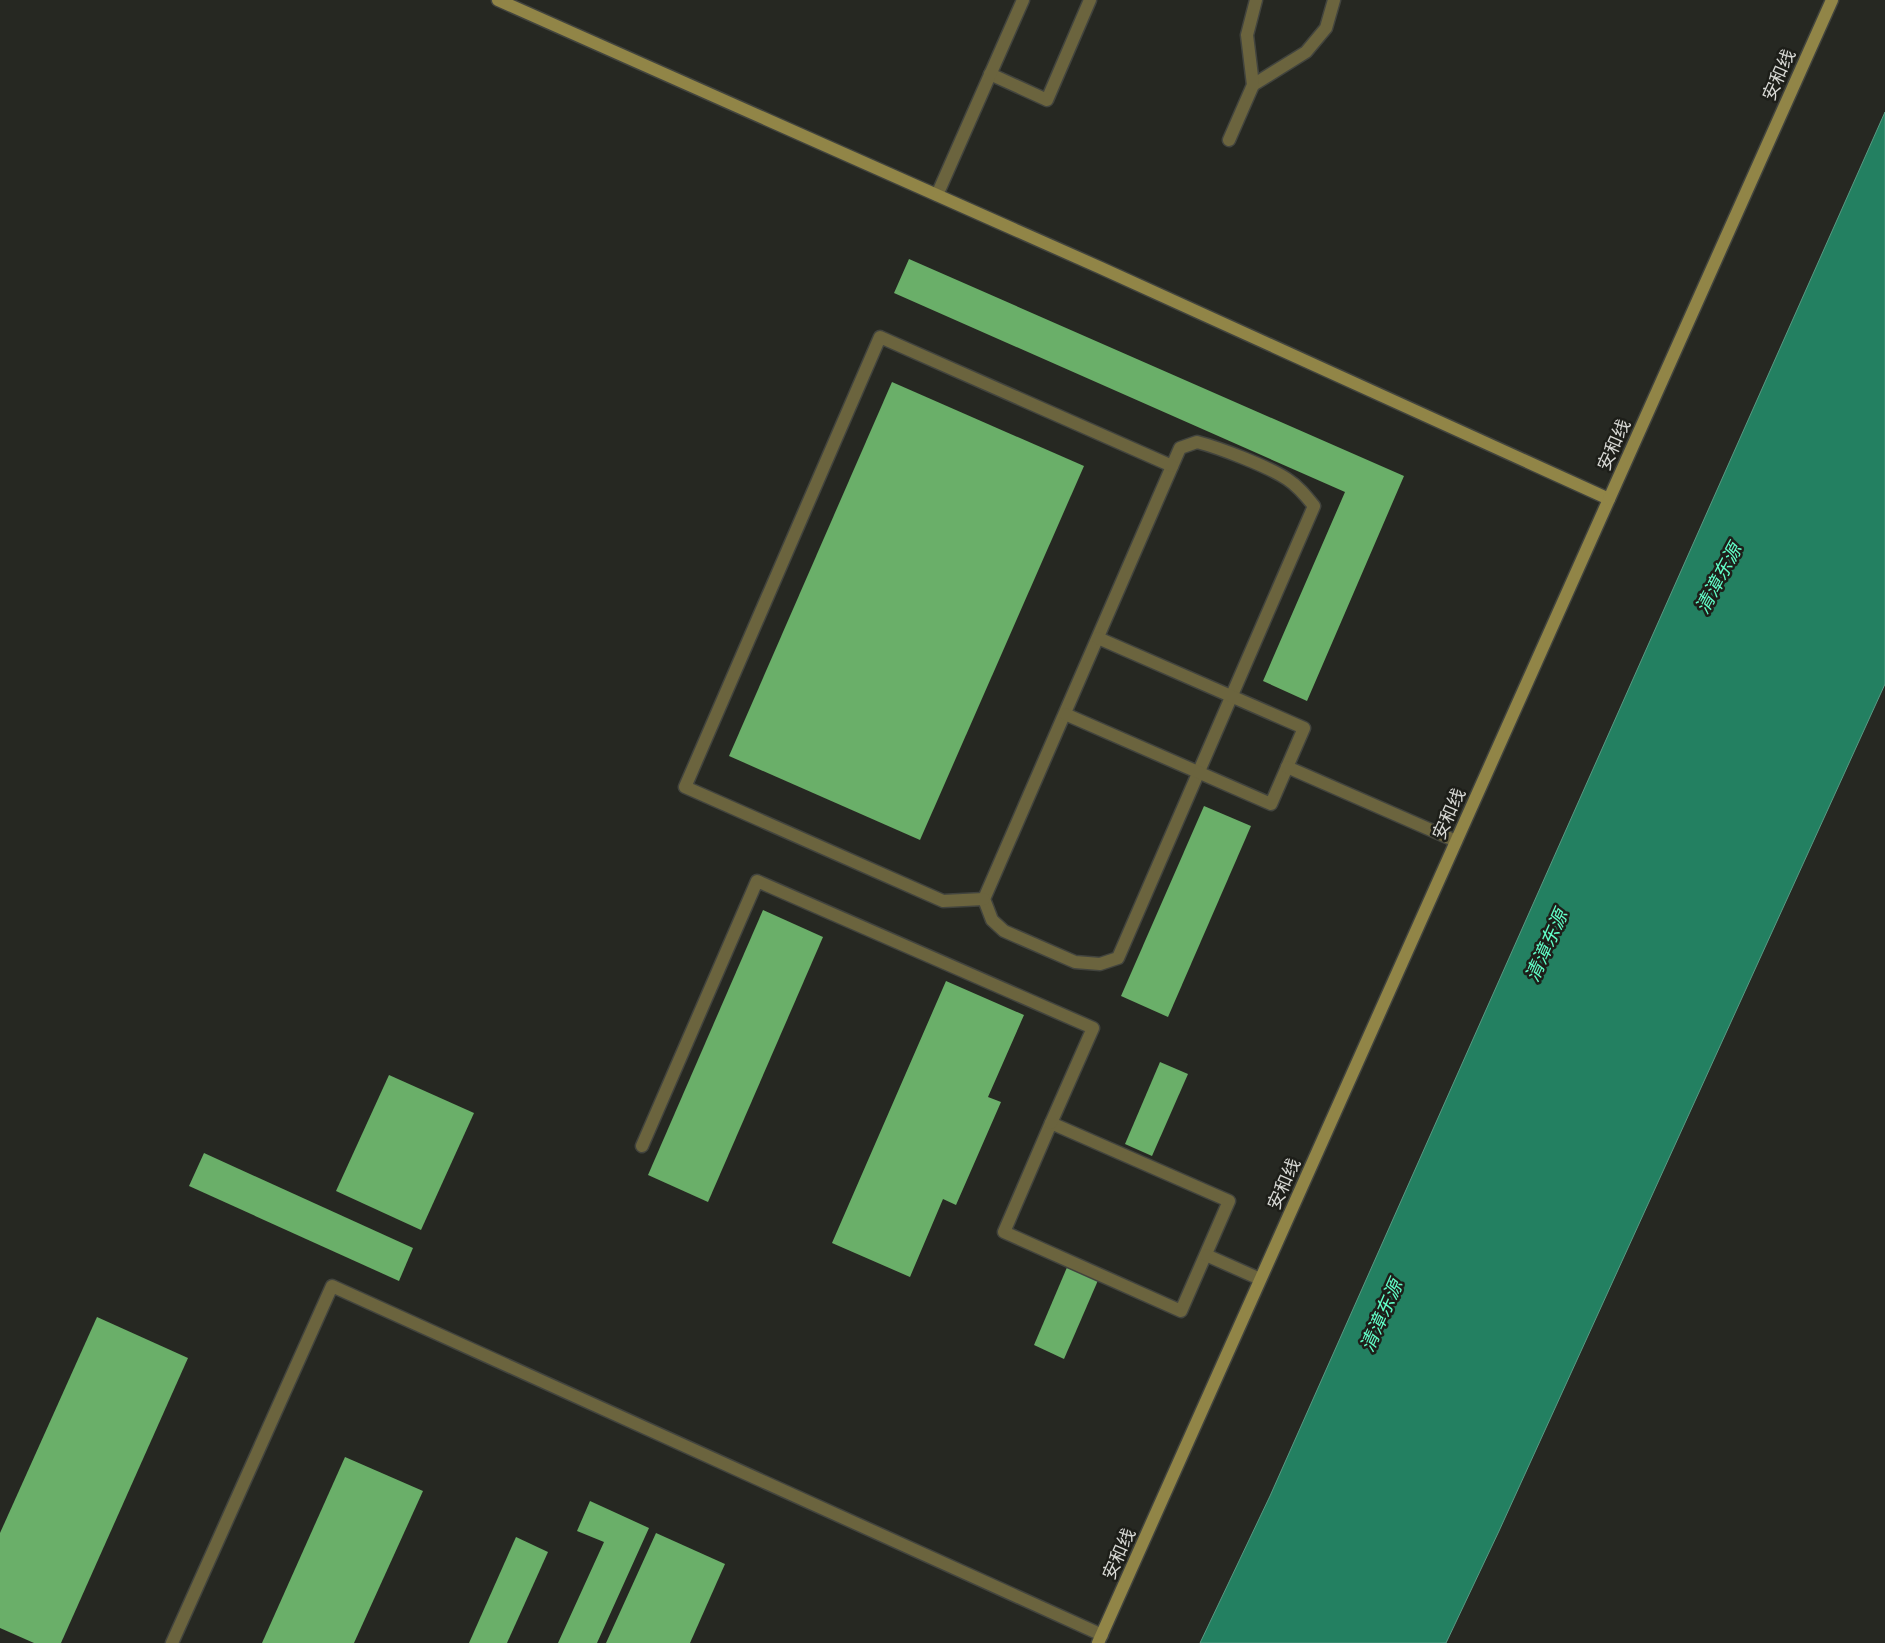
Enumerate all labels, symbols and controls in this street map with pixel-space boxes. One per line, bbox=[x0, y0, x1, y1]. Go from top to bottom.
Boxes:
street label: 安和线 bbox=[1758, 46, 1800, 104]
street label: 安和线 bbox=[1593, 416, 1635, 474]
water label: 清漳东源 bbox=[1691, 538, 1748, 618]
street label: 安和线 bbox=[1428, 785, 1470, 843]
water label: 清漳东源 bbox=[1521, 904, 1574, 985]
street label: 安和线 bbox=[1263, 1155, 1305, 1213]
water label: 清漳东源 bbox=[1356, 1274, 1409, 1355]
street label: 安和线 bbox=[1098, 1525, 1140, 1583]

